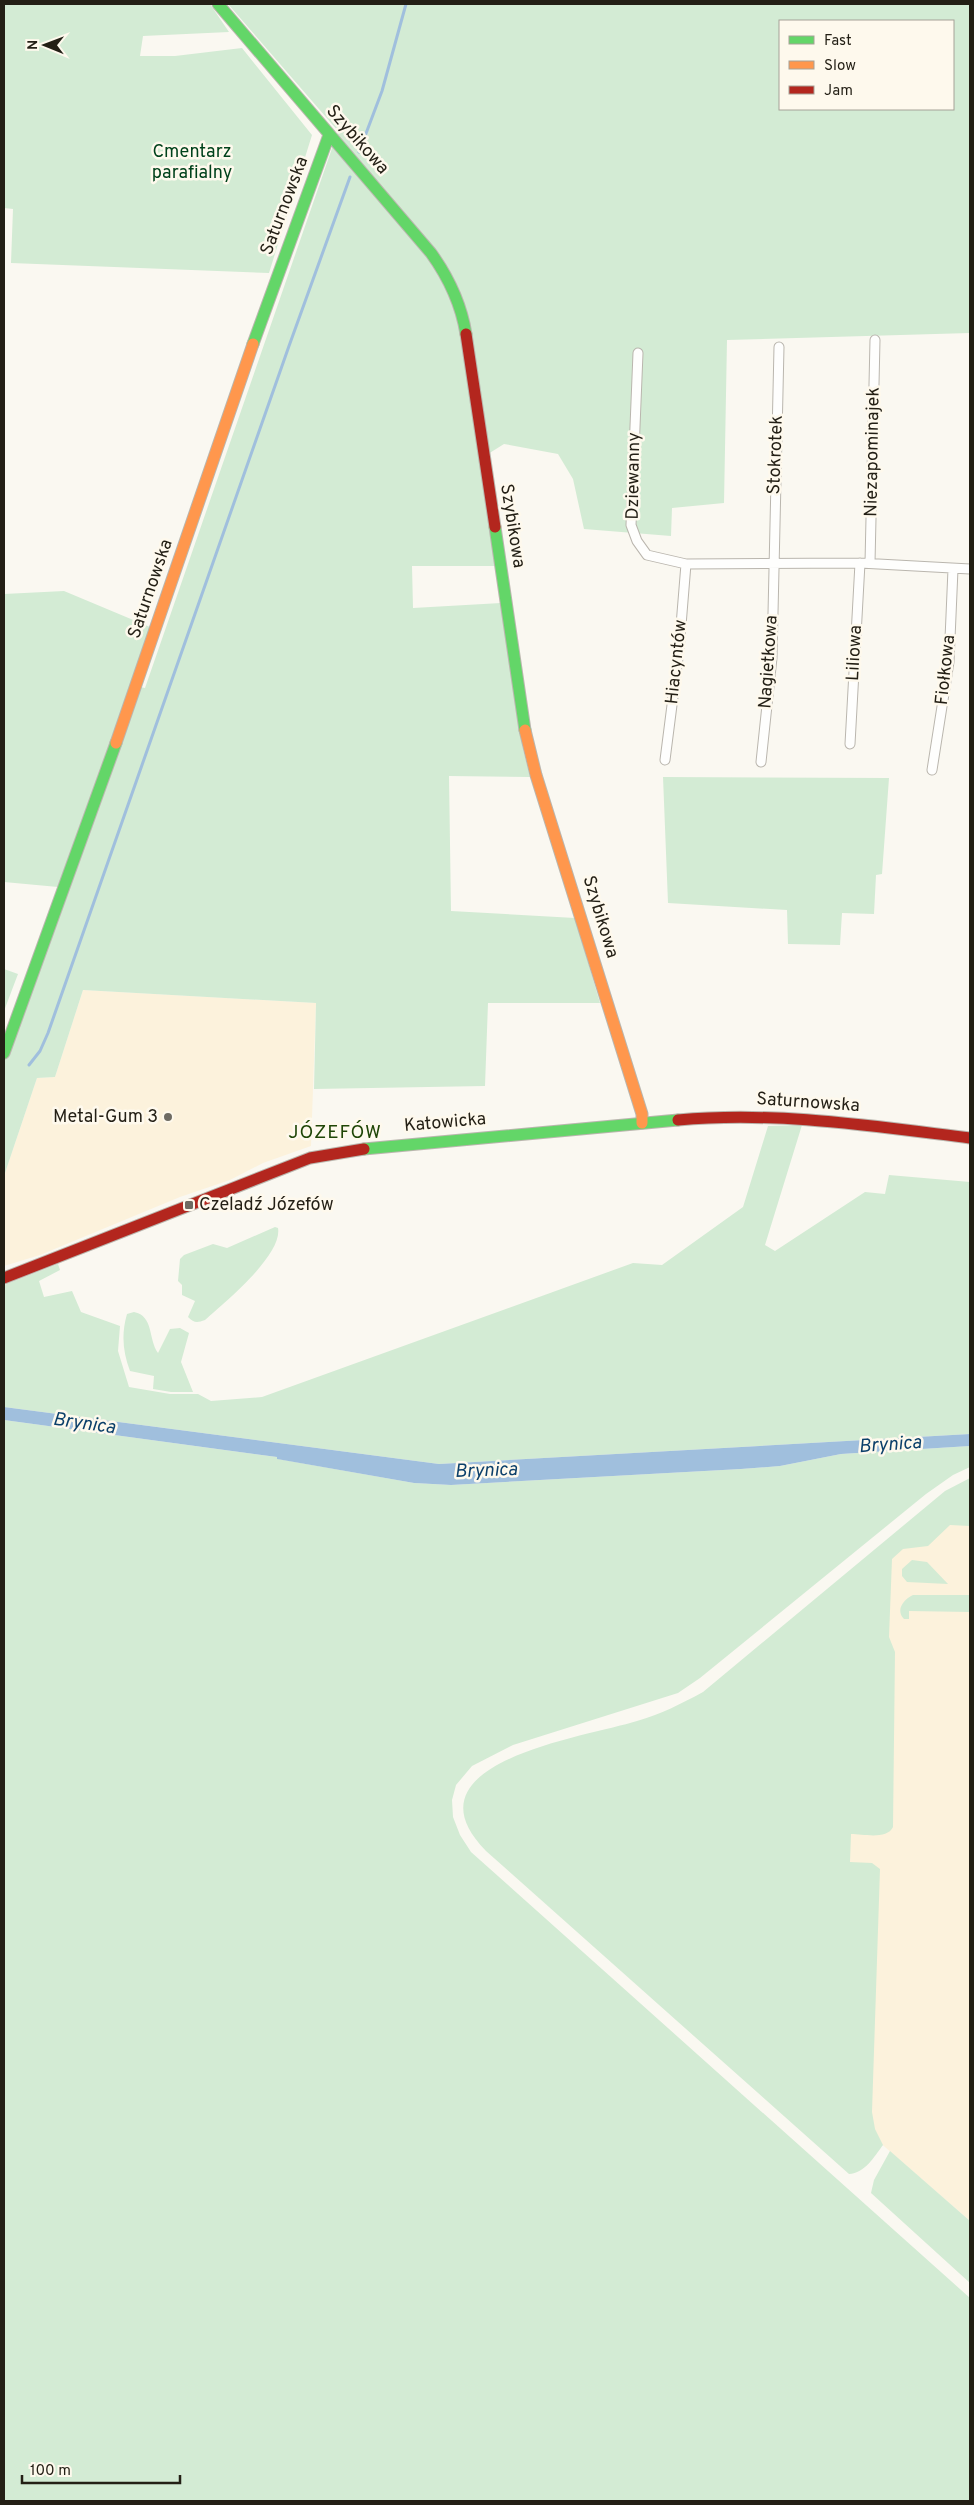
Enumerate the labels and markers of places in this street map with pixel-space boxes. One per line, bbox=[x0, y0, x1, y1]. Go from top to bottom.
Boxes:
place label: Metal-Gum 3 bbox=[53, 1106, 158, 1129]
marker: Metal-Gum 3 bbox=[162, 1111, 174, 1123]
place label: Czeladź Józefów bbox=[199, 1194, 334, 1217]
marker: Czeladź Józefów bbox=[183, 1199, 195, 1211]

